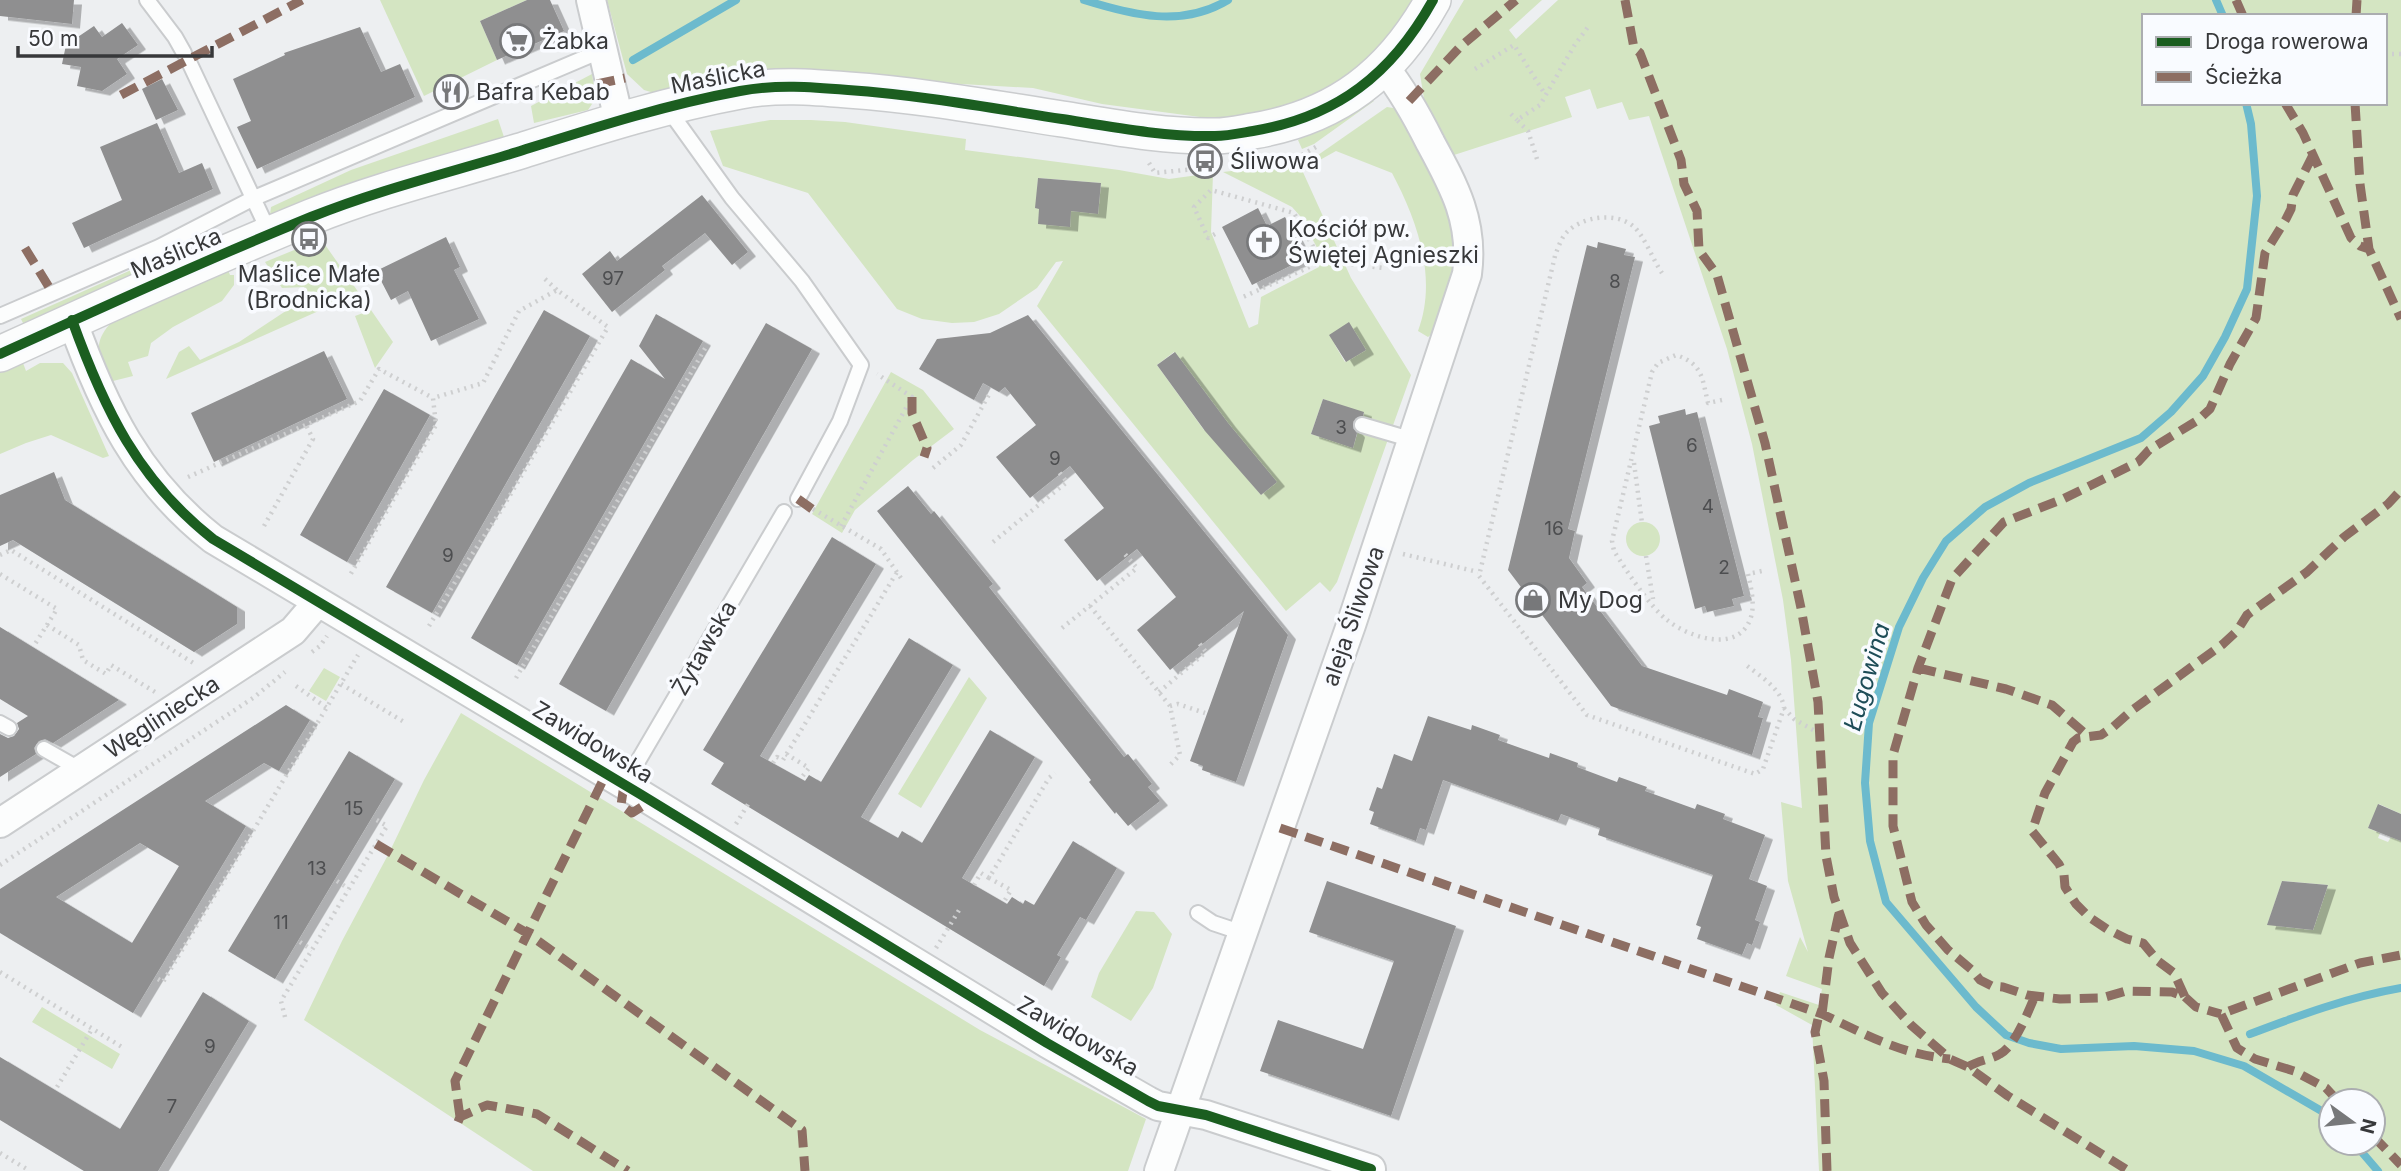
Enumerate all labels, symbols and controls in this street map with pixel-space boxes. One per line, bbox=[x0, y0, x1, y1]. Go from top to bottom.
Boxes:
scale bar bbox=[18, 14, 212, 58]
legend bbox=[2142, 14, 2387, 105]
supermarket icon: Żabka bbox=[498, 22, 536, 60]
text: 50 m bbox=[28, 26, 78, 51]
place label: Żabka bbox=[542, 27, 609, 55]
text: Droga rowerowa bbox=[2205, 29, 2368, 54]
street label: Maślicka bbox=[668, 54, 768, 100]
text: Ścieżka bbox=[2205, 63, 2282, 89]
restaurant icon: Bafra Kebab bbox=[432, 73, 470, 111]
place label: Bafra Kebab bbox=[476, 78, 610, 106]
bus stop icon: Śliwowa bbox=[1186, 142, 1224, 180]
place label: Śliwowa bbox=[1230, 147, 1319, 175]
place label: Kościół pw. Świętej Agnieszki bbox=[1288, 215, 1479, 269]
bus stop icon: Maślice Małe (Brodnicka) bbox=[290, 220, 328, 258]
street label: Maślicka bbox=[127, 221, 225, 285]
church icon: Kościół pw. Świętej Agnieszki bbox=[1245, 223, 1283, 261]
place label: Maślice Małe (Brodnicka) bbox=[238, 260, 380, 314]
house number: 97 bbox=[602, 267, 624, 290]
house number: 8 bbox=[1609, 270, 1621, 293]
house number: 3 bbox=[1335, 416, 1347, 439]
house number: 6 bbox=[1686, 434, 1698, 457]
house number: 9 bbox=[1049, 447, 1061, 470]
house number: 4 bbox=[1702, 495, 1714, 518]
house number: 16 bbox=[1544, 517, 1564, 540]
street label: aleja Śliwowa bbox=[1316, 542, 1390, 690]
house number: 9 bbox=[442, 544, 454, 567]
house number: 2 bbox=[1718, 556, 1730, 579]
shop icon: My Dog bbox=[1514, 581, 1552, 619]
place label: My Dog bbox=[1558, 586, 1643, 614]
street label: Żytawska bbox=[666, 596, 742, 700]
water label: Ługowina bbox=[1837, 620, 1896, 734]
street label: Węgliniecka bbox=[99, 669, 225, 765]
street label: Zawidowska bbox=[528, 695, 658, 789]
house number: 15 bbox=[344, 797, 364, 820]
house number: 13 bbox=[307, 857, 327, 880]
house number: 11 bbox=[273, 911, 289, 934]
street label: Zawidowska bbox=[1012, 990, 1144, 1082]
house number: 9 bbox=[204, 1035, 216, 1058]
north arrow bbox=[2317, 1087, 2387, 1157]
house number: 7 bbox=[167, 1095, 177, 1118]
text: N bbox=[2355, 1116, 2381, 1136]

